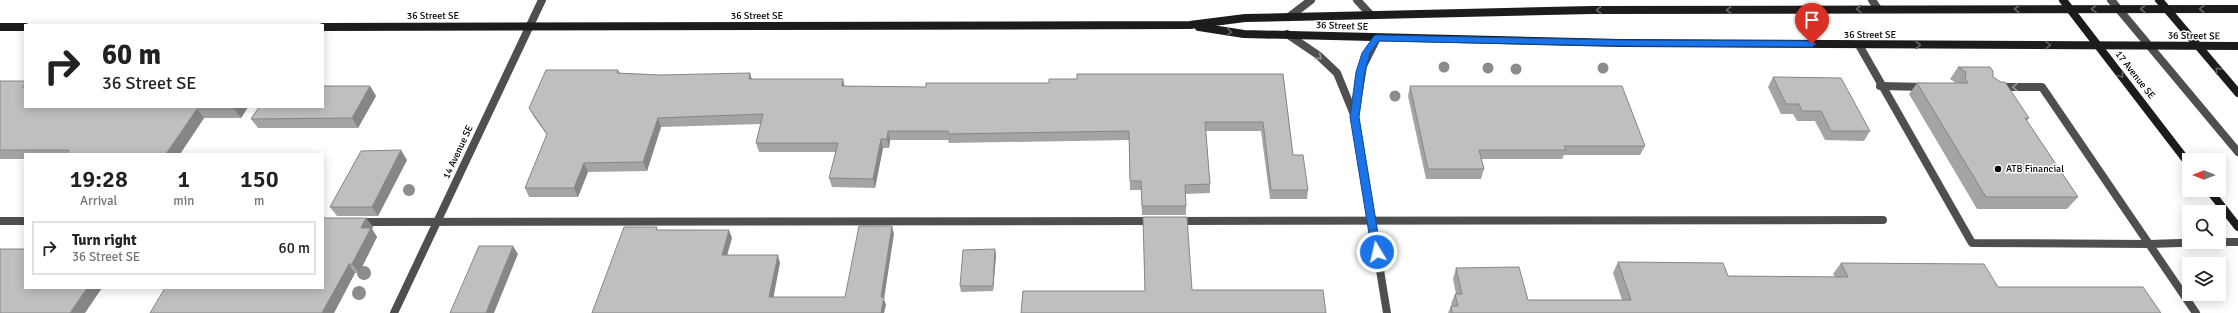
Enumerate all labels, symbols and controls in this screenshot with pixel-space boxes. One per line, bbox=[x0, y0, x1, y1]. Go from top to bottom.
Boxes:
pin bbox=[1795, 3, 1829, 44]
one-way arrow bbox=[1856, 5, 1862, 13]
one-way arrow bbox=[2014, 5, 2020, 13]
one-way arrow bbox=[2091, 5, 2097, 13]
one-way arrow bbox=[2140, 5, 2146, 13]
one-way arrow bbox=[2199, 5, 2205, 13]
one-way arrow bbox=[1596, 6, 1602, 14]
one-way arrow bbox=[1726, 6, 1732, 14]
icon: arrive bbox=[1801, 9, 1823, 31]
street label: 36 Street SE bbox=[407, 10, 460, 22]
street label: 36 Street SE bbox=[731, 10, 784, 22]
street label: 36 Street SE bbox=[1316, 19, 1369, 33]
one-way arrow bbox=[1226, 27, 1232, 35]
street label: 36 Street SE bbox=[1844, 29, 1897, 41]
street label: 36 Street SE bbox=[2168, 30, 2221, 42]
text: 60 m bbox=[102, 38, 161, 72]
icon: right bbox=[36, 40, 88, 92]
one-way arrow bbox=[1915, 41, 1921, 49]
one-way arrow bbox=[2045, 41, 2051, 49]
street label: 17 Avenue SE bbox=[2113, 49, 2158, 102]
one-way arrow bbox=[1315, 52, 1322, 59]
one-way arrow bbox=[2215, 67, 2222, 74]
one-way arrow bbox=[2116, 71, 2123, 78]
text: 36 Street SE bbox=[102, 72, 196, 94]
one-way arrow bbox=[2012, 83, 2018, 91]
street label: 14 Avenue SE bbox=[440, 123, 476, 181]
north arrow bbox=[2182, 153, 2226, 197]
map controls bbox=[2182, 153, 2226, 301]
place label: ATB Financial bbox=[2006, 163, 2064, 175]
text: 19:28 bbox=[69, 164, 128, 194]
text: 1 bbox=[177, 164, 190, 194]
text: 150 bbox=[240, 164, 279, 194]
marker: ATB Financial bbox=[1993, 164, 2003, 174]
text: Arrival bbox=[80, 193, 117, 209]
text: min bbox=[173, 193, 194, 209]
text: m bbox=[254, 193, 264, 209]
button: search bbox=[2182, 205, 2226, 249]
text: Turn right bbox=[72, 231, 137, 249]
position arrow bbox=[1356, 231, 1398, 273]
icon: right bbox=[38, 237, 60, 259]
text: 60 m bbox=[279, 239, 310, 257]
text: 36 Street SE bbox=[72, 249, 140, 265]
button: layers bbox=[2182, 257, 2226, 301]

